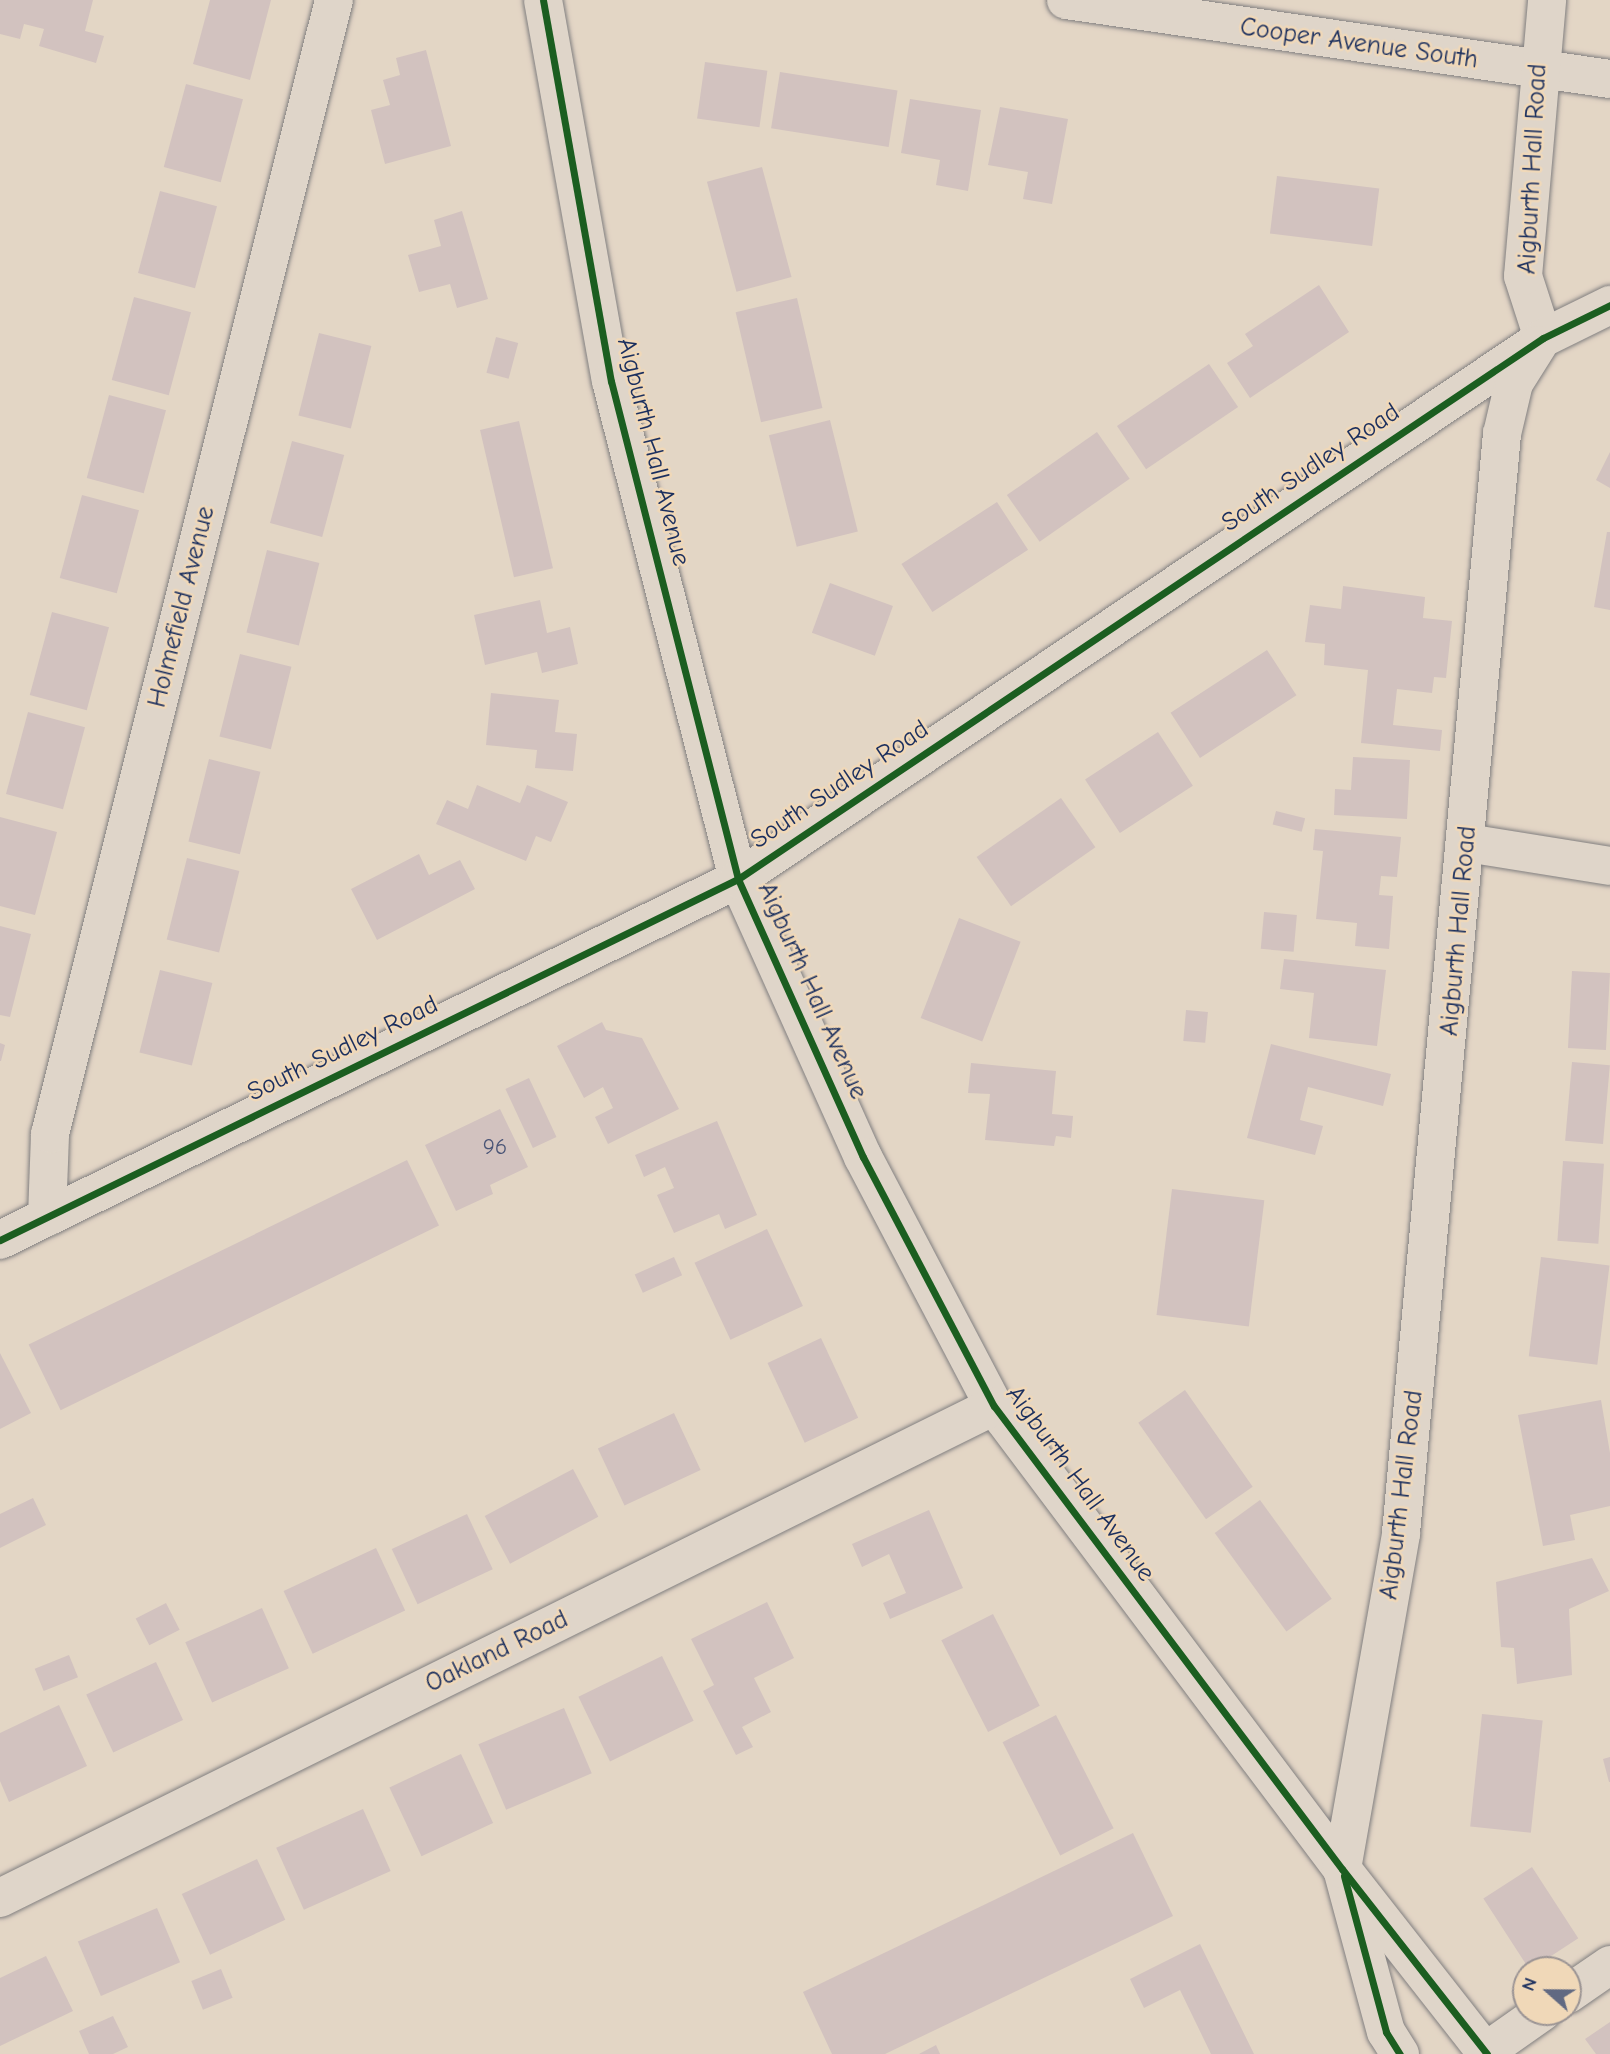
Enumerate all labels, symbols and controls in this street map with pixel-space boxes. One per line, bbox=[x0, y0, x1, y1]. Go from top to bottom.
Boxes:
street label: Cooper Avenue South bbox=[1238, 12, 1480, 76]
street label: Aigburth Hall Road bbox=[1512, 63, 1554, 275]
street label: Aigburth Hall Avenue bbox=[610, 335, 696, 569]
street label: South Sudley Road bbox=[1216, 397, 1406, 539]
street label: Holmefield Avenue bbox=[142, 503, 222, 711]
street label: South Sudley Road bbox=[745, 714, 935, 856]
street label: Aigburth Hall Road bbox=[1434, 825, 1484, 1037]
street label: Aigburth Hall Avenue bbox=[750, 878, 874, 1104]
street label: South Sudley Road bbox=[243, 989, 443, 1109]
house number: 96 bbox=[483, 1133, 507, 1161]
street label: Aigburth Hall Avenue bbox=[999, 1380, 1161, 1588]
street label: Aigburth Hall Road bbox=[1374, 1388, 1430, 1602]
street label: Oakland Road bbox=[421, 1604, 573, 1700]
north arrow bbox=[1512, 1956, 1582, 2026]
text: N bbox=[1517, 1974, 1542, 1994]

